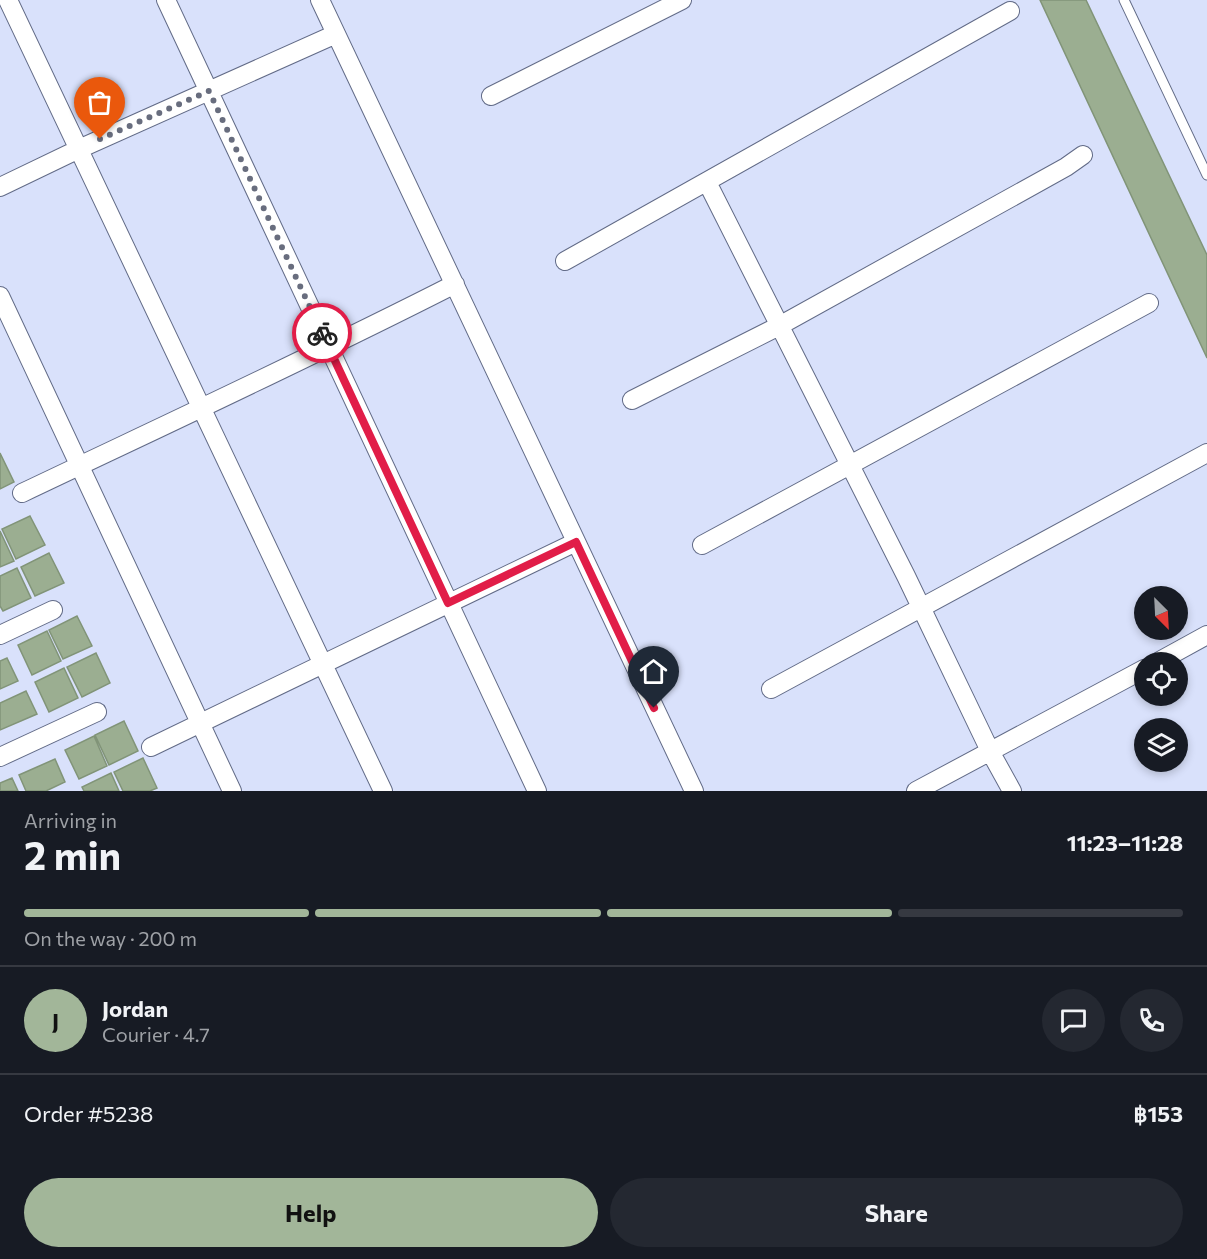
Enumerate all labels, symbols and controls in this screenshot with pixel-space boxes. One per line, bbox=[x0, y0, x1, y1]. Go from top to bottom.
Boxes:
pin bbox=[74, 77, 125, 139]
icon: bag bbox=[83, 86, 116, 119]
courier bbox=[292, 303, 352, 363]
icon: bike bbox=[306, 317, 339, 350]
north arrow bbox=[1134, 586, 1188, 640]
map controls bbox=[1134, 586, 1188, 772]
pin bbox=[628, 646, 679, 708]
button: locate bbox=[1134, 652, 1188, 706]
icon: home bbox=[637, 655, 670, 688]
button: layers bbox=[1134, 718, 1188, 772]
text: Arriving in bbox=[24, 808, 117, 832]
text: 11:23–11:28 bbox=[1067, 829, 1183, 856]
text: 2 min bbox=[24, 830, 121, 878]
text: On the way · 200 m bbox=[24, 926, 197, 950]
button: chat bbox=[1042, 989, 1105, 1052]
button: phone bbox=[1120, 989, 1183, 1052]
text: Jordan bbox=[102, 995, 168, 1022]
text: J bbox=[52, 1007, 59, 1034]
text: Courier · 4.7 bbox=[102, 1022, 210, 1046]
text: Order #5238 bbox=[24, 1100, 153, 1127]
text: ฿153 bbox=[1133, 1100, 1183, 1127]
button: Help bbox=[24, 1178, 598, 1247]
button: Share bbox=[610, 1178, 1183, 1247]

